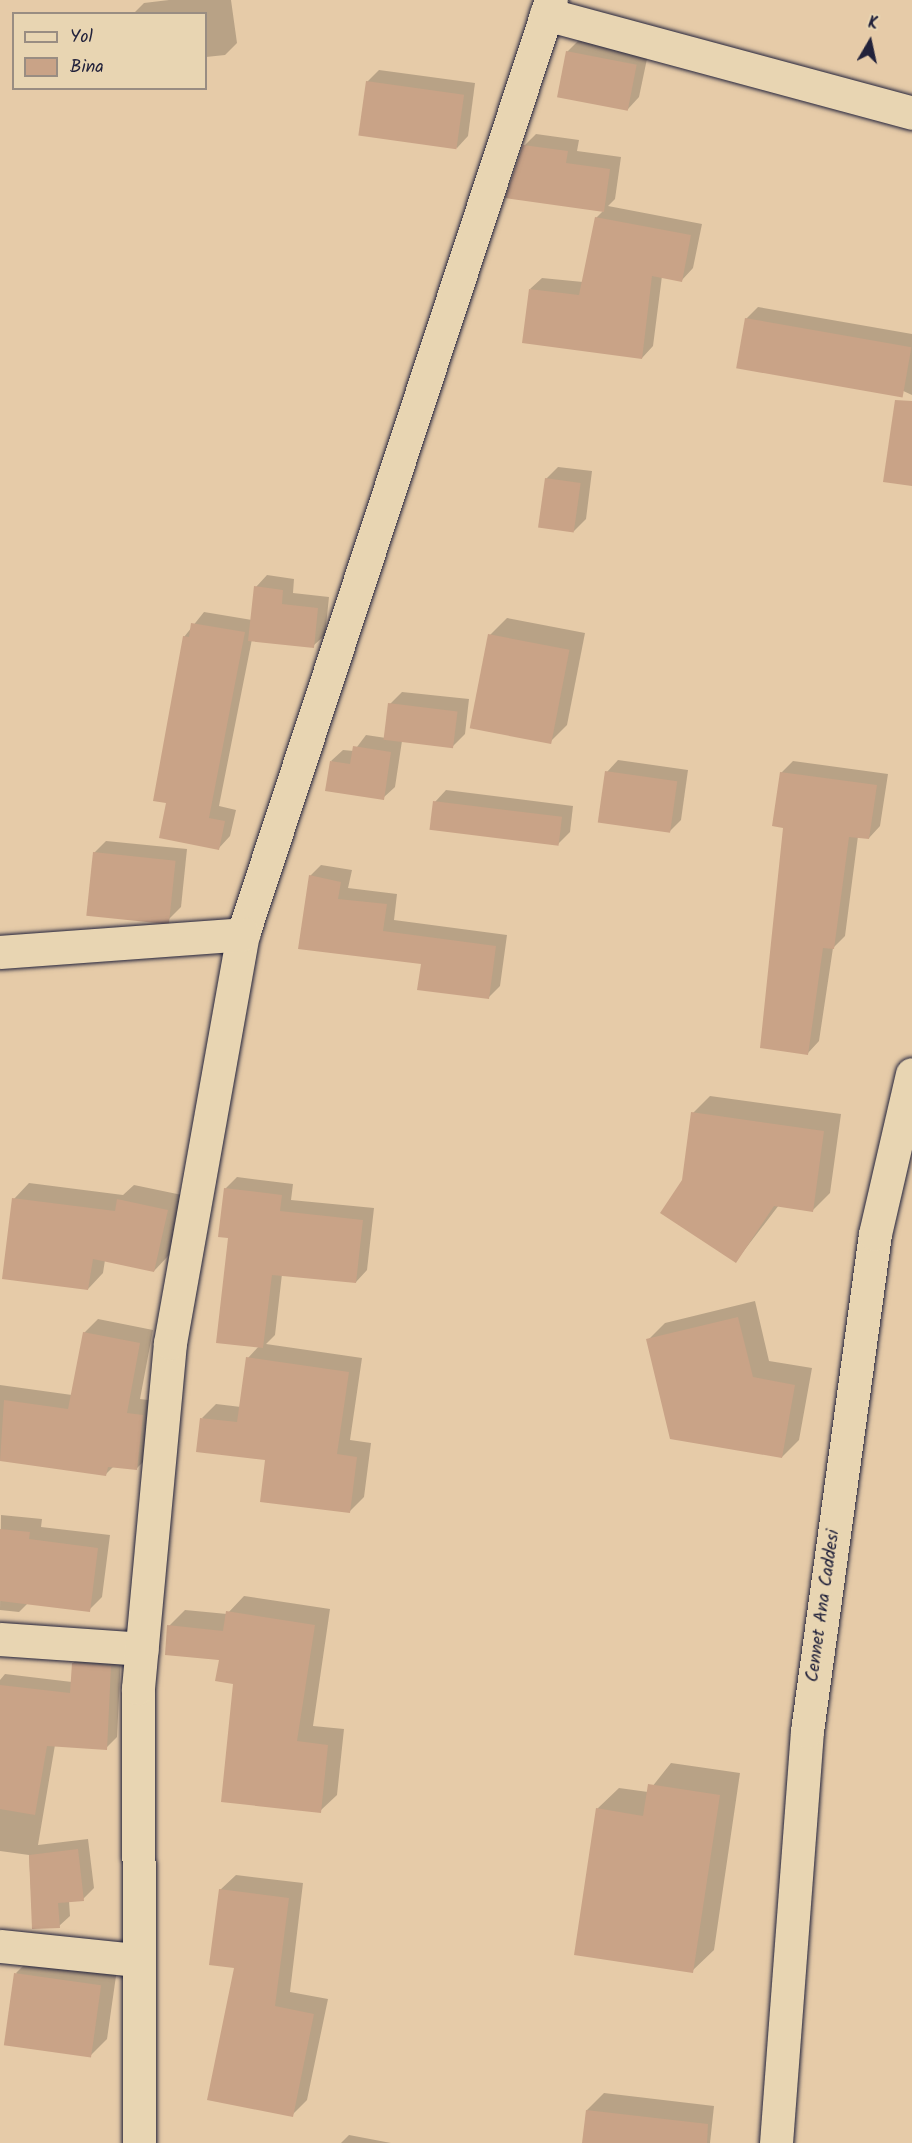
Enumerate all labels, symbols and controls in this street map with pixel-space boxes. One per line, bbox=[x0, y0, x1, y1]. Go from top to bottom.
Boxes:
text: K bbox=[866, 11, 880, 37]
legend bbox=[12, 12, 207, 90]
north arrow bbox=[840, 12, 900, 72]
text: Yol bbox=[70, 23, 93, 52]
text: Bina bbox=[70, 53, 104, 82]
street label: Cennet Ana Caddesi bbox=[803, 1528, 845, 1684]

